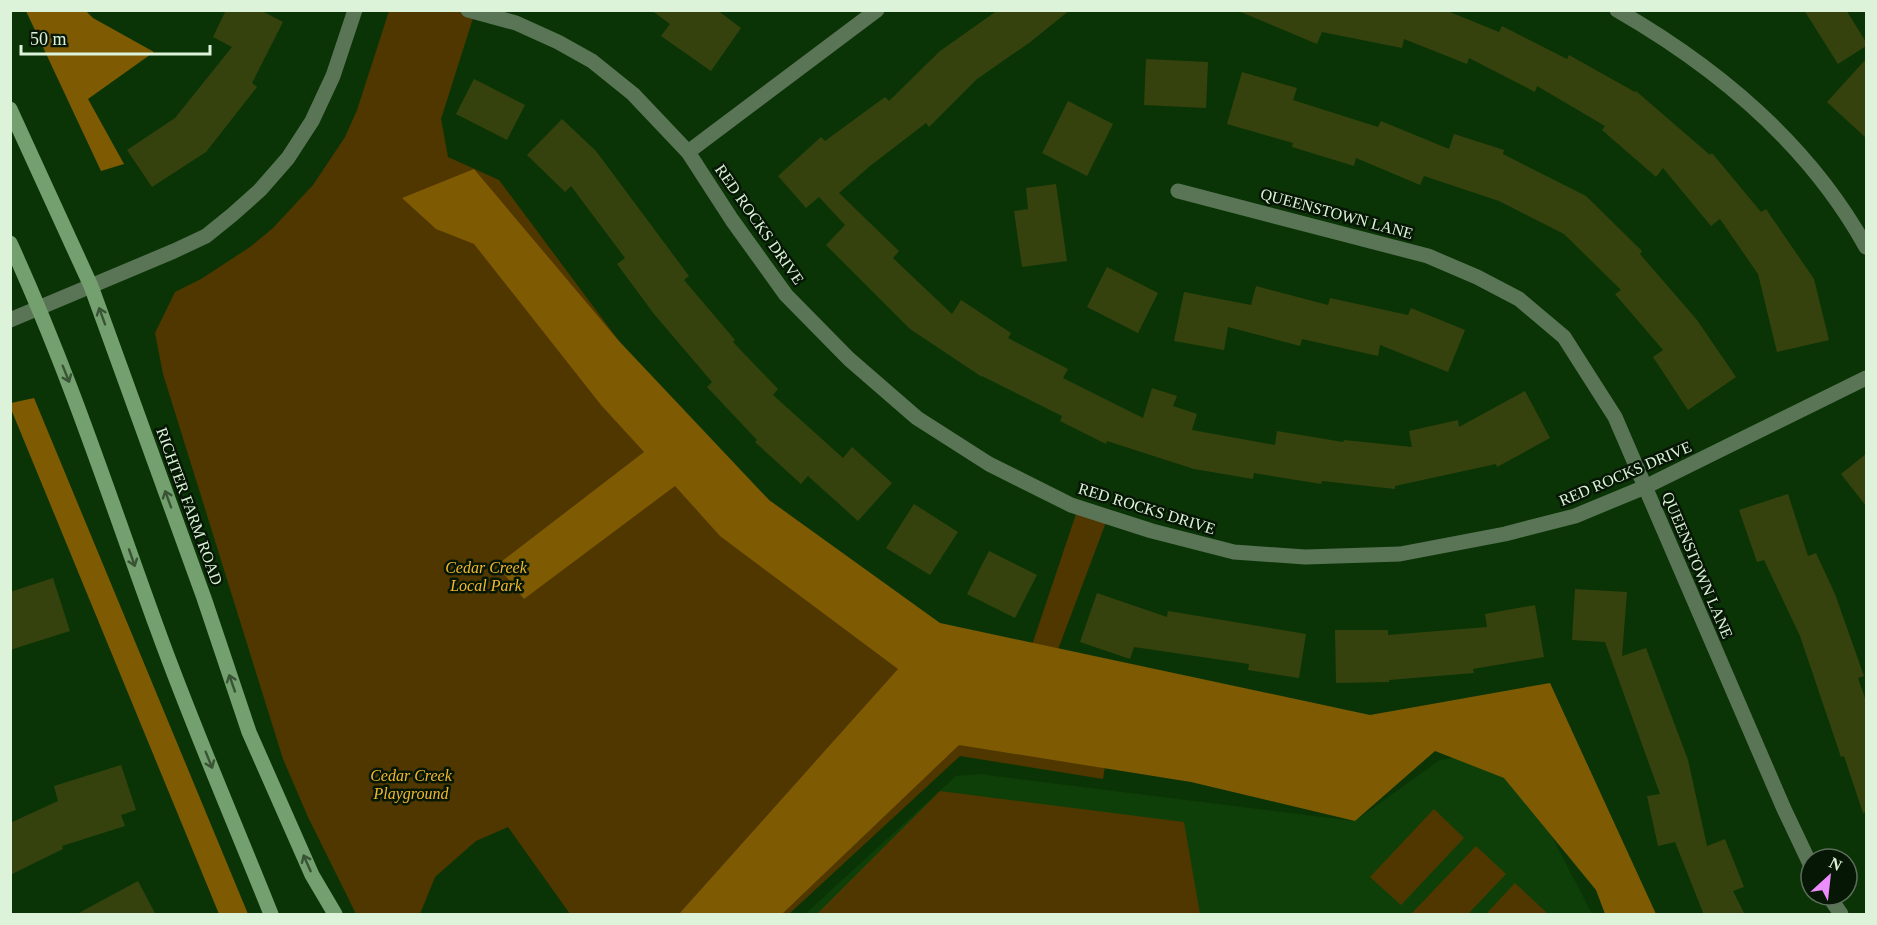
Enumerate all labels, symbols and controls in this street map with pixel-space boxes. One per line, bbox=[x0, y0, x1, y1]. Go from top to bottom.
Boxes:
scale bar bbox=[21, 18, 210, 56]
text: 50 m bbox=[30, 29, 67, 49]
street label: RED ROCKS DRIVE bbox=[712, 161, 807, 287]
street label: QUEENSTOWN LANE bbox=[1259, 185, 1415, 242]
one-way arrow bbox=[96, 307, 107, 325]
one-way arrow bbox=[61, 365, 72, 383]
street label: RICHTER FARM ROAD bbox=[153, 425, 226, 587]
street label: RED ROCKS DRIVE bbox=[1556, 438, 1694, 509]
street label: RED ROCKS DRIVE bbox=[1076, 480, 1217, 537]
street label: QUEENSTOWN LANE bbox=[1659, 489, 1736, 641]
one-way arrow bbox=[162, 490, 173, 509]
one-way arrow bbox=[128, 548, 139, 567]
park label: Cedar Creek Local Park bbox=[445, 559, 528, 594]
one-way arrow bbox=[226, 674, 237, 693]
one-way arrow bbox=[204, 750, 215, 768]
park label: Cedar Creek Playground bbox=[370, 767, 453, 803]
north arrow bbox=[1799, 847, 1859, 907]
text: N bbox=[1827, 854, 1845, 874]
one-way arrow bbox=[301, 855, 312, 873]

